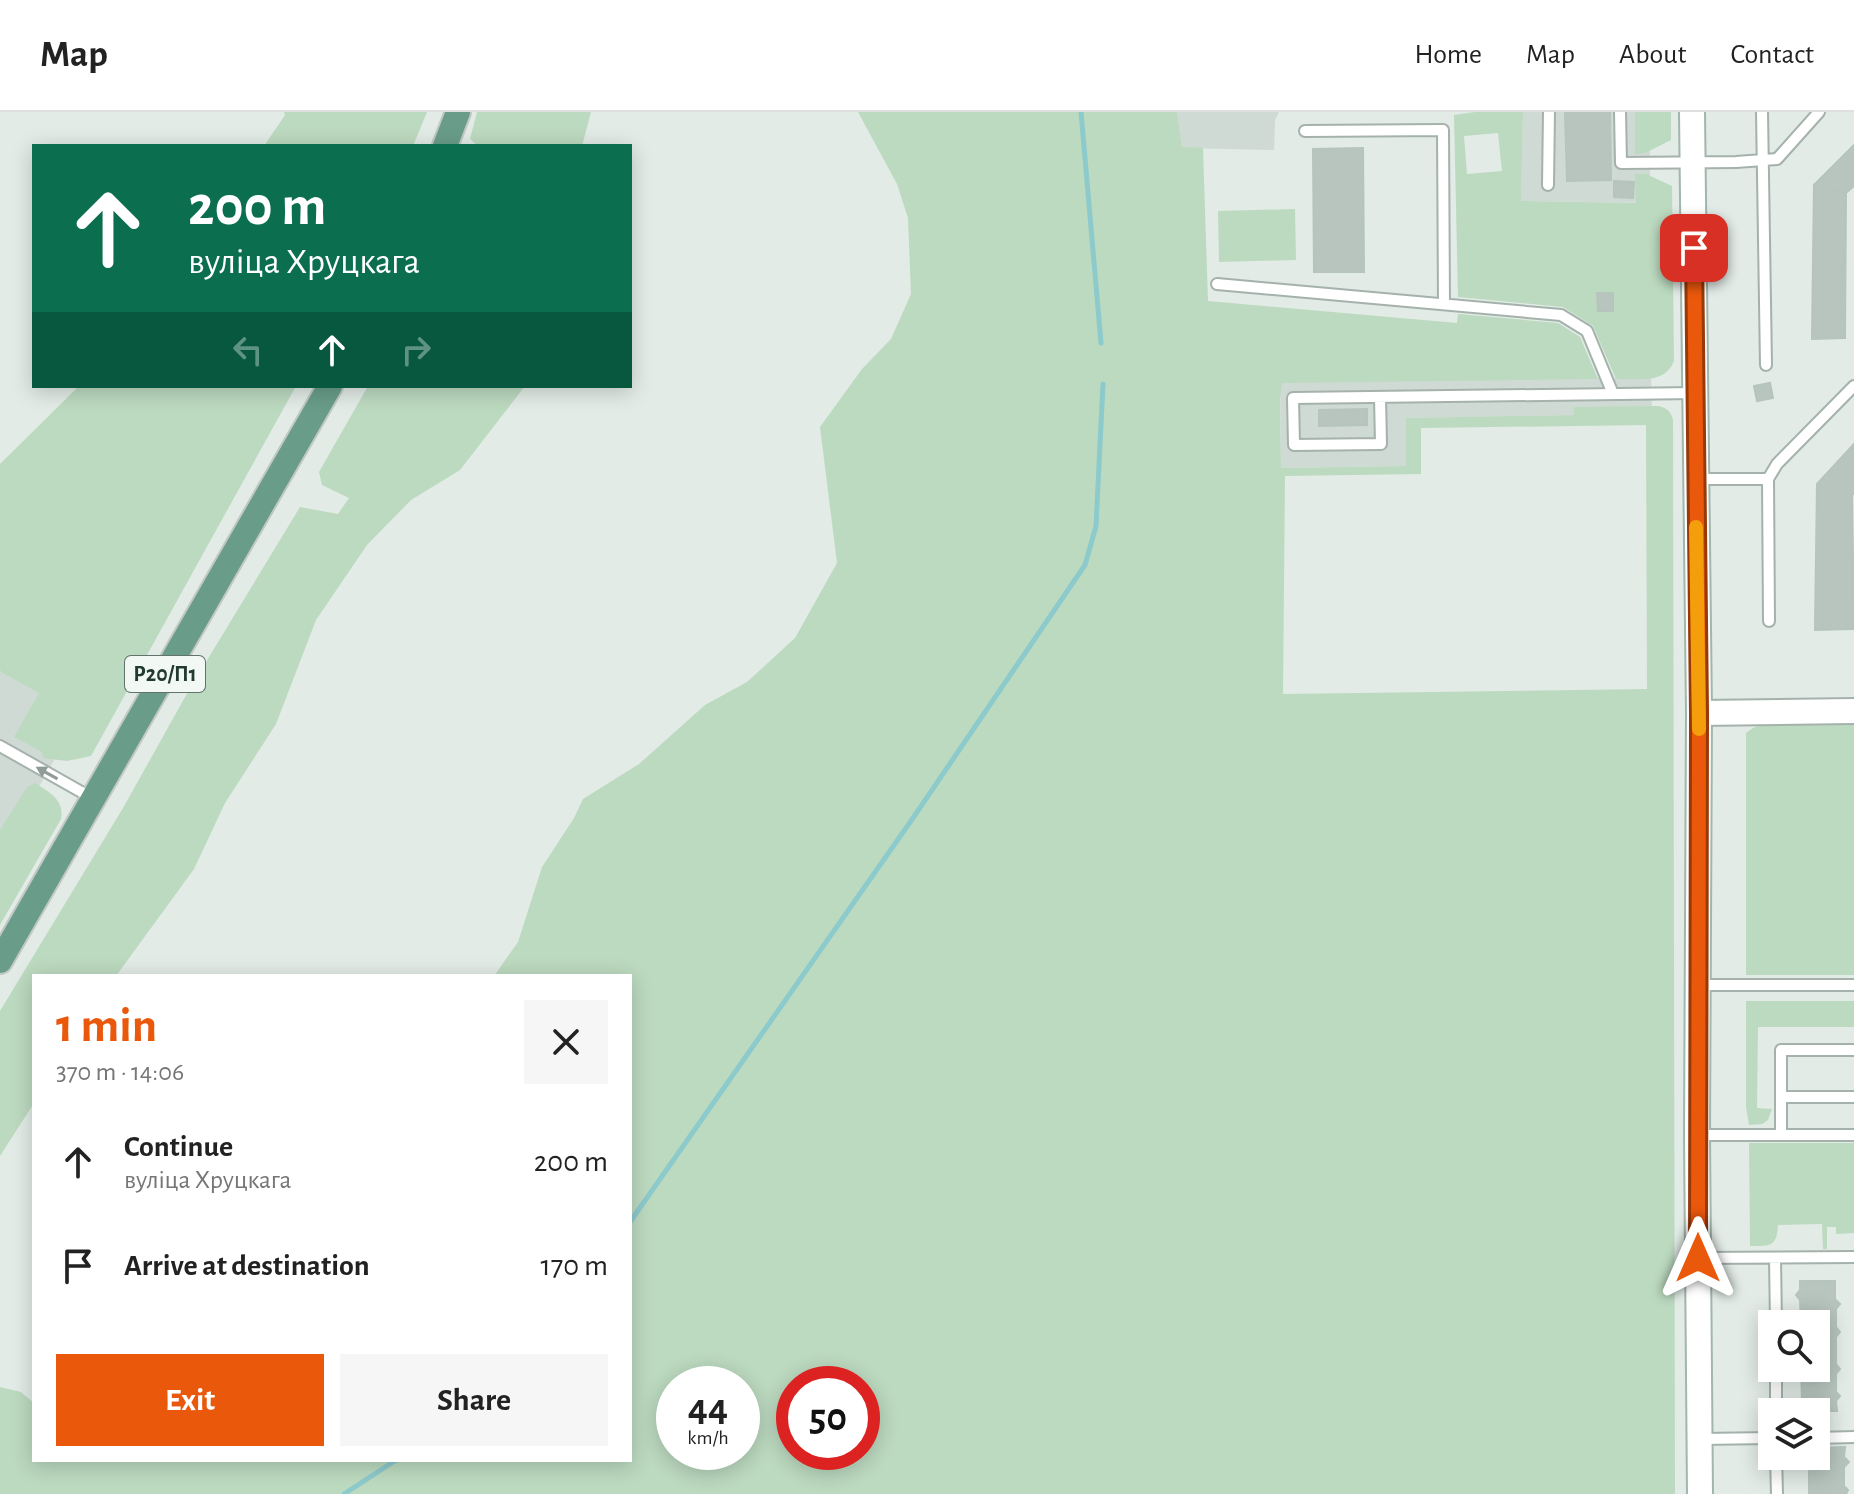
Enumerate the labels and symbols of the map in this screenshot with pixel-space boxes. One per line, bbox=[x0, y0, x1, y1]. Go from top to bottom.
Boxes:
pin bbox=[1660, 214, 1728, 282]
road number: Р20/П1 bbox=[125, 656, 205, 692]
one-way arrow bbox=[36, 766, 58, 780]
position arrow bbox=[1656, 1216, 1740, 1300]
speed limit sign: 50 bbox=[776, 1366, 880, 1470]

